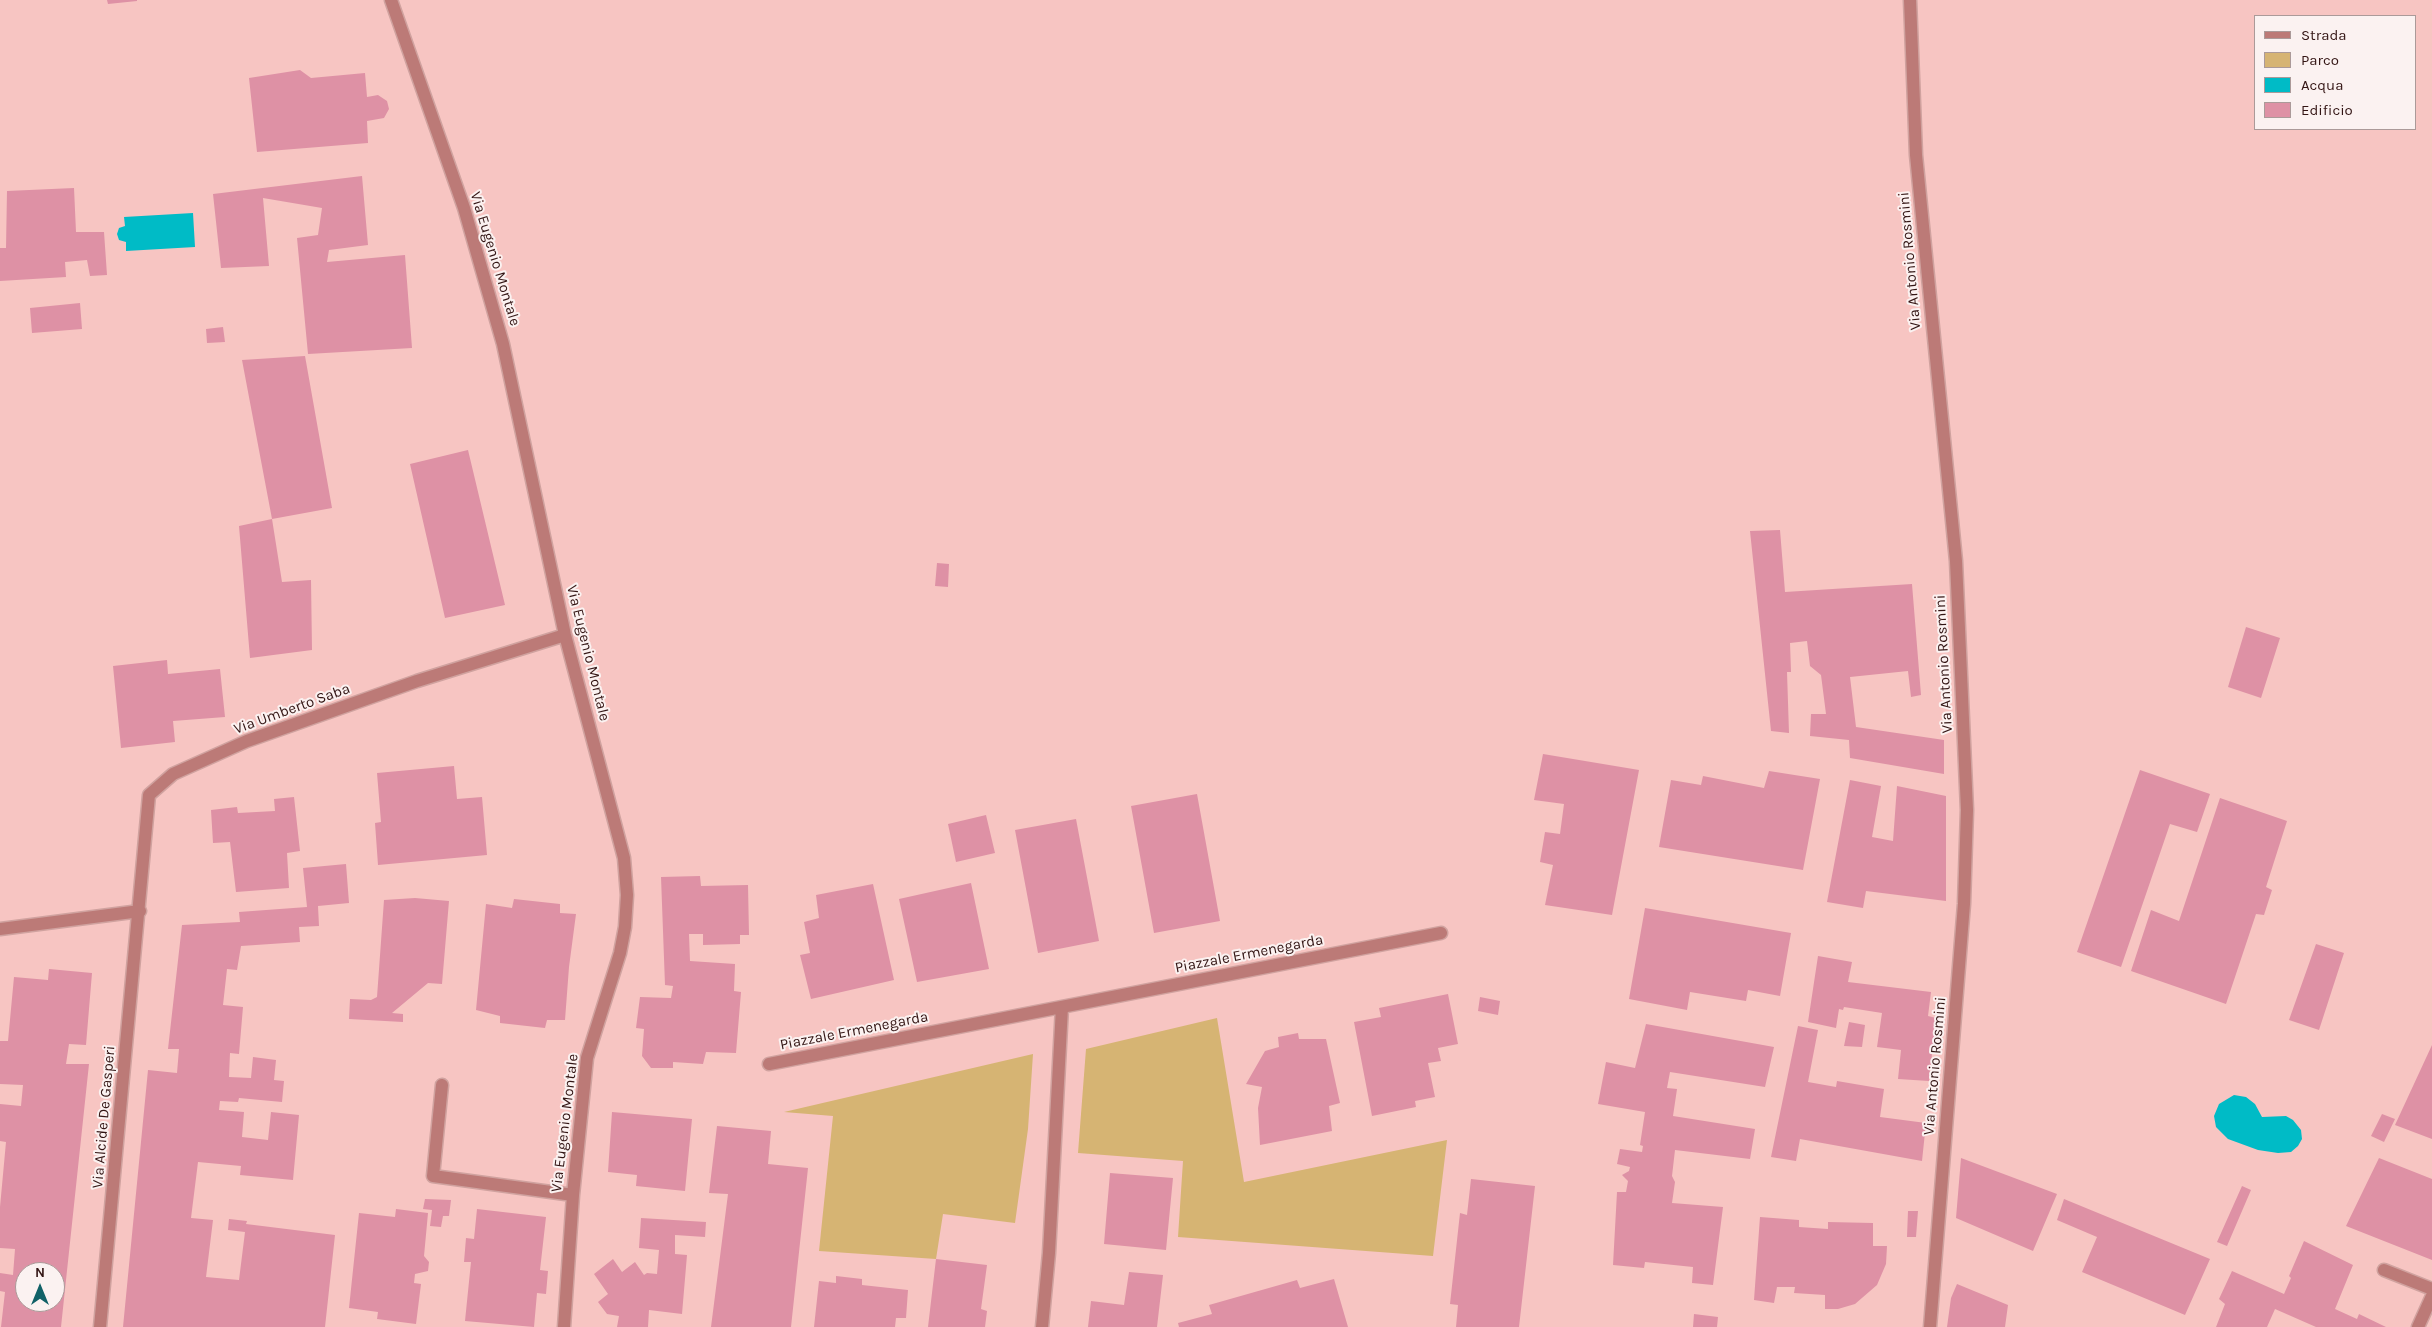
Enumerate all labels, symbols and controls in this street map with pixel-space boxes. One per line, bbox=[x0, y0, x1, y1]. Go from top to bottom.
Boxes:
legend bbox=[2254, 15, 2417, 130]
text: Strada bbox=[2301, 26, 2347, 44]
text: Parco bbox=[2301, 51, 2339, 69]
text: Acqua bbox=[2301, 76, 2343, 94]
text: Edificio bbox=[2301, 101, 2353, 119]
street label: Via Eugenio Montale bbox=[466, 190, 524, 328]
street label: Via Antonio Rosmini bbox=[1895, 191, 1925, 331]
street label: Via Eugenio Montale bbox=[562, 583, 614, 723]
street label: Via Antonio Rosmini bbox=[1931, 594, 1957, 734]
street label: Via Umberto Saba bbox=[231, 680, 353, 738]
street label: Piazzale Ermenegarda bbox=[1173, 931, 1325, 977]
street label: Via Antonio Rosmini bbox=[1920, 996, 1950, 1136]
street label: Piazzale Ermenegarda bbox=[778, 1008, 930, 1054]
street label: Via Alcide De Gasperi bbox=[89, 1045, 119, 1189]
street label: Via Eugenio Montale bbox=[548, 1053, 582, 1193]
north arrow bbox=[15, 1262, 65, 1312]
text: N bbox=[35, 1264, 45, 1281]

